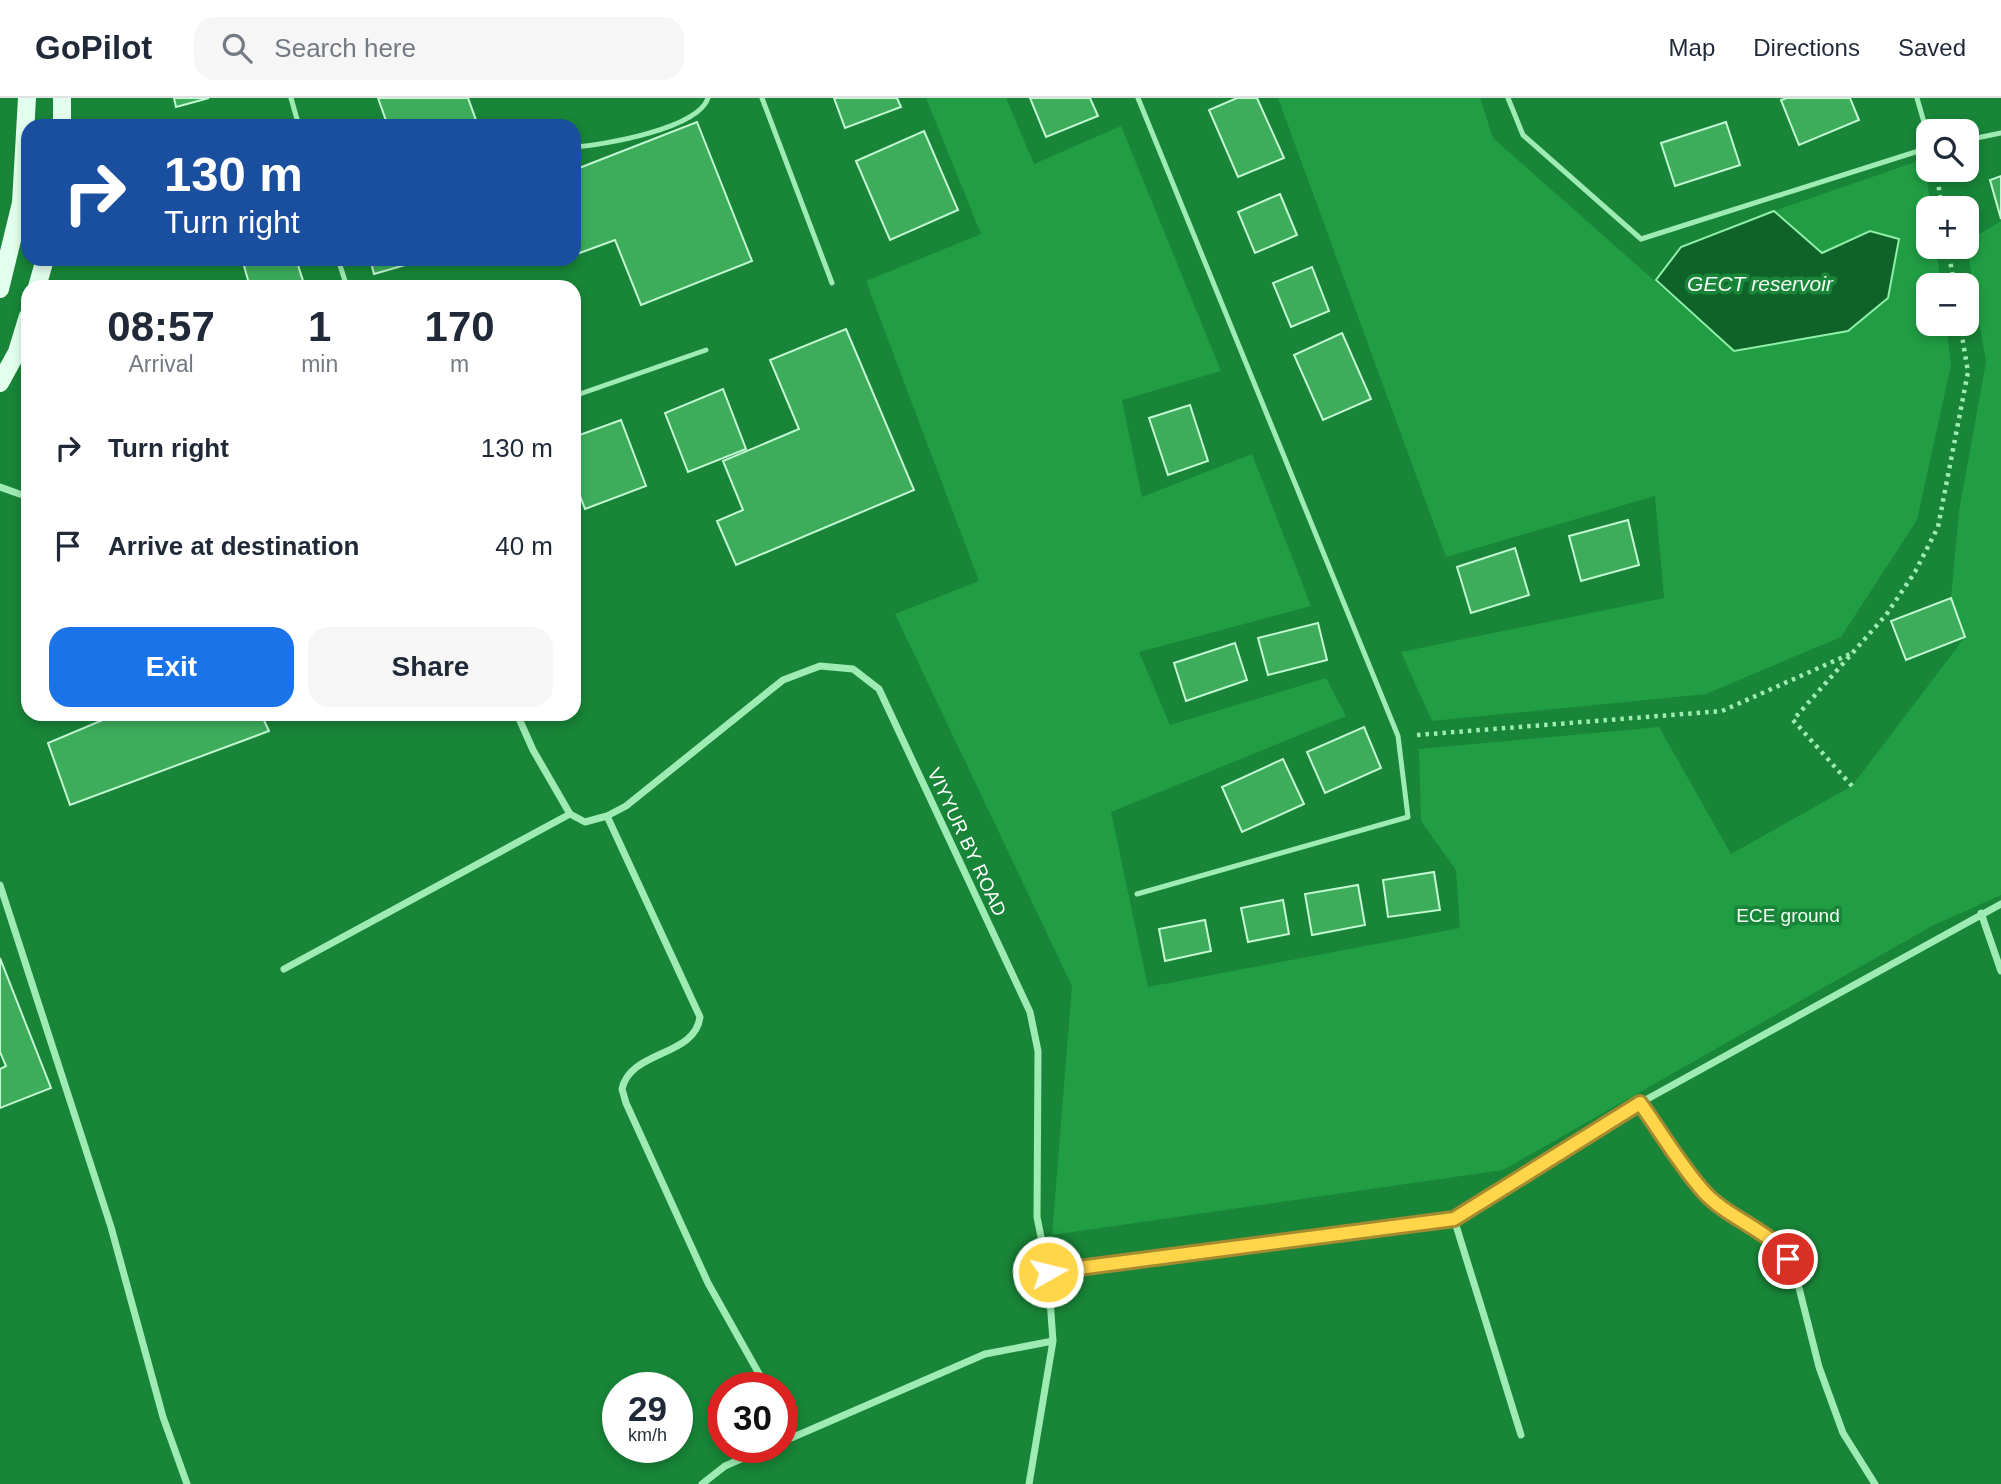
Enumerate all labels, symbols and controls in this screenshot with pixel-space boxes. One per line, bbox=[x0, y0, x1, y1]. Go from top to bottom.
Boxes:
search box bbox=[194, 17, 684, 80]
text: GoPilot bbox=[35, 29, 152, 66]
icon: search bbox=[218, 29, 256, 67]
text: Search here bbox=[274, 33, 416, 63]
text: Map bbox=[1669, 34, 1715, 61]
text: Directions bbox=[1753, 34, 1860, 61]
text: Saved bbox=[1898, 34, 1966, 61]
map controls bbox=[1916, 119, 1979, 336]
button: search bbox=[1916, 119, 1979, 182]
icon: right bbox=[49, 147, 140, 238]
text: 130 m bbox=[164, 147, 303, 201]
button: + bbox=[1916, 196, 1979, 259]
text: Turn right bbox=[164, 204, 300, 240]
water label: GECT reservoir bbox=[1687, 272, 1834, 295]
button: − bbox=[1916, 273, 1979, 336]
text: 08:57 bbox=[107, 303, 215, 350]
text: 1 bbox=[308, 303, 331, 350]
text: 170 bbox=[425, 303, 495, 350]
text: Arrival bbox=[128, 351, 194, 377]
text: min bbox=[301, 351, 338, 377]
text: m bbox=[450, 351, 469, 377]
icon: right bbox=[49, 429, 87, 467]
text: Turn right bbox=[108, 433, 229, 463]
text: 130 m bbox=[481, 433, 553, 463]
icon: arrive bbox=[49, 527, 87, 565]
text: Arrive at destination bbox=[108, 531, 359, 561]
text: 40 m bbox=[495, 531, 553, 561]
button: Exit bbox=[49, 627, 294, 707]
button: Share bbox=[308, 627, 553, 707]
street label: VIYYUR BY ROAD bbox=[923, 765, 1011, 919]
park label: ECE ground bbox=[1736, 905, 1840, 926]
pin bbox=[1758, 1229, 1818, 1289]
position arrow bbox=[1011, 1235, 1085, 1309]
icon: arrive bbox=[1769, 1240, 1807, 1278]
speed limit sign: 30 bbox=[707, 1372, 798, 1463]
text: 29 bbox=[628, 1389, 667, 1428]
text: km/h bbox=[628, 1425, 667, 1445]

